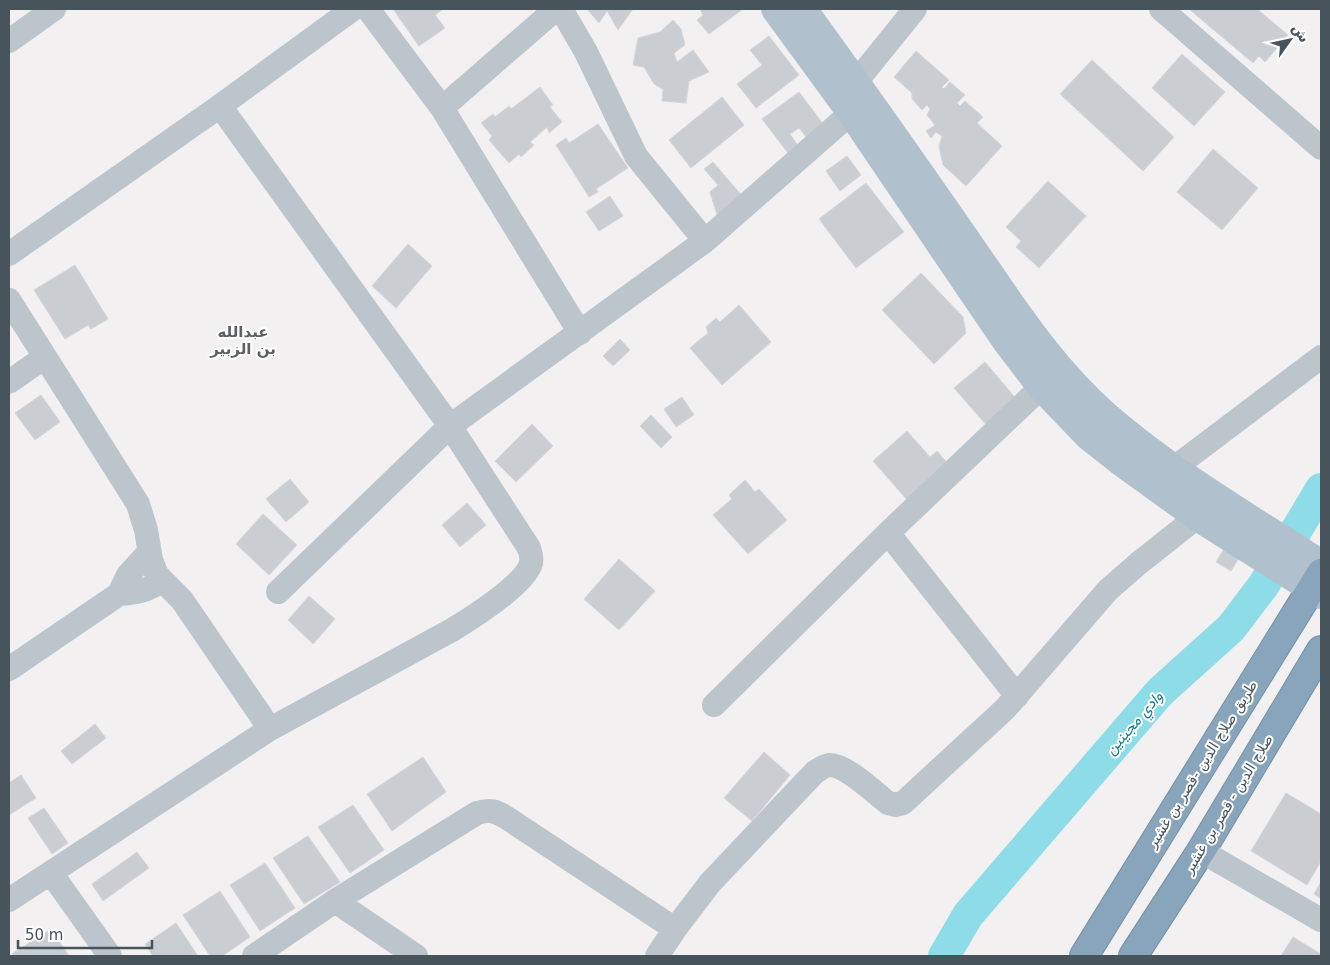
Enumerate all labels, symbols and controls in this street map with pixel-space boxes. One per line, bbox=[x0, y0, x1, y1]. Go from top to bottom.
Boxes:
north arrow bbox=[1265, 15, 1315, 65]
text: ش bbox=[1289, 20, 1313, 45]
district label: عبدالله بن الزبير bbox=[209, 323, 276, 358]
street label: طريق صلاح الدين -قصر بن غشير bbox=[1143, 678, 1261, 852]
water label: وادي مجينين bbox=[1102, 687, 1169, 760]
street label: صلاح الدين - قصر بن غشير bbox=[1180, 732, 1277, 878]
scale bar bbox=[18, 918, 151, 950]
text: 50 m bbox=[25, 926, 63, 944]

